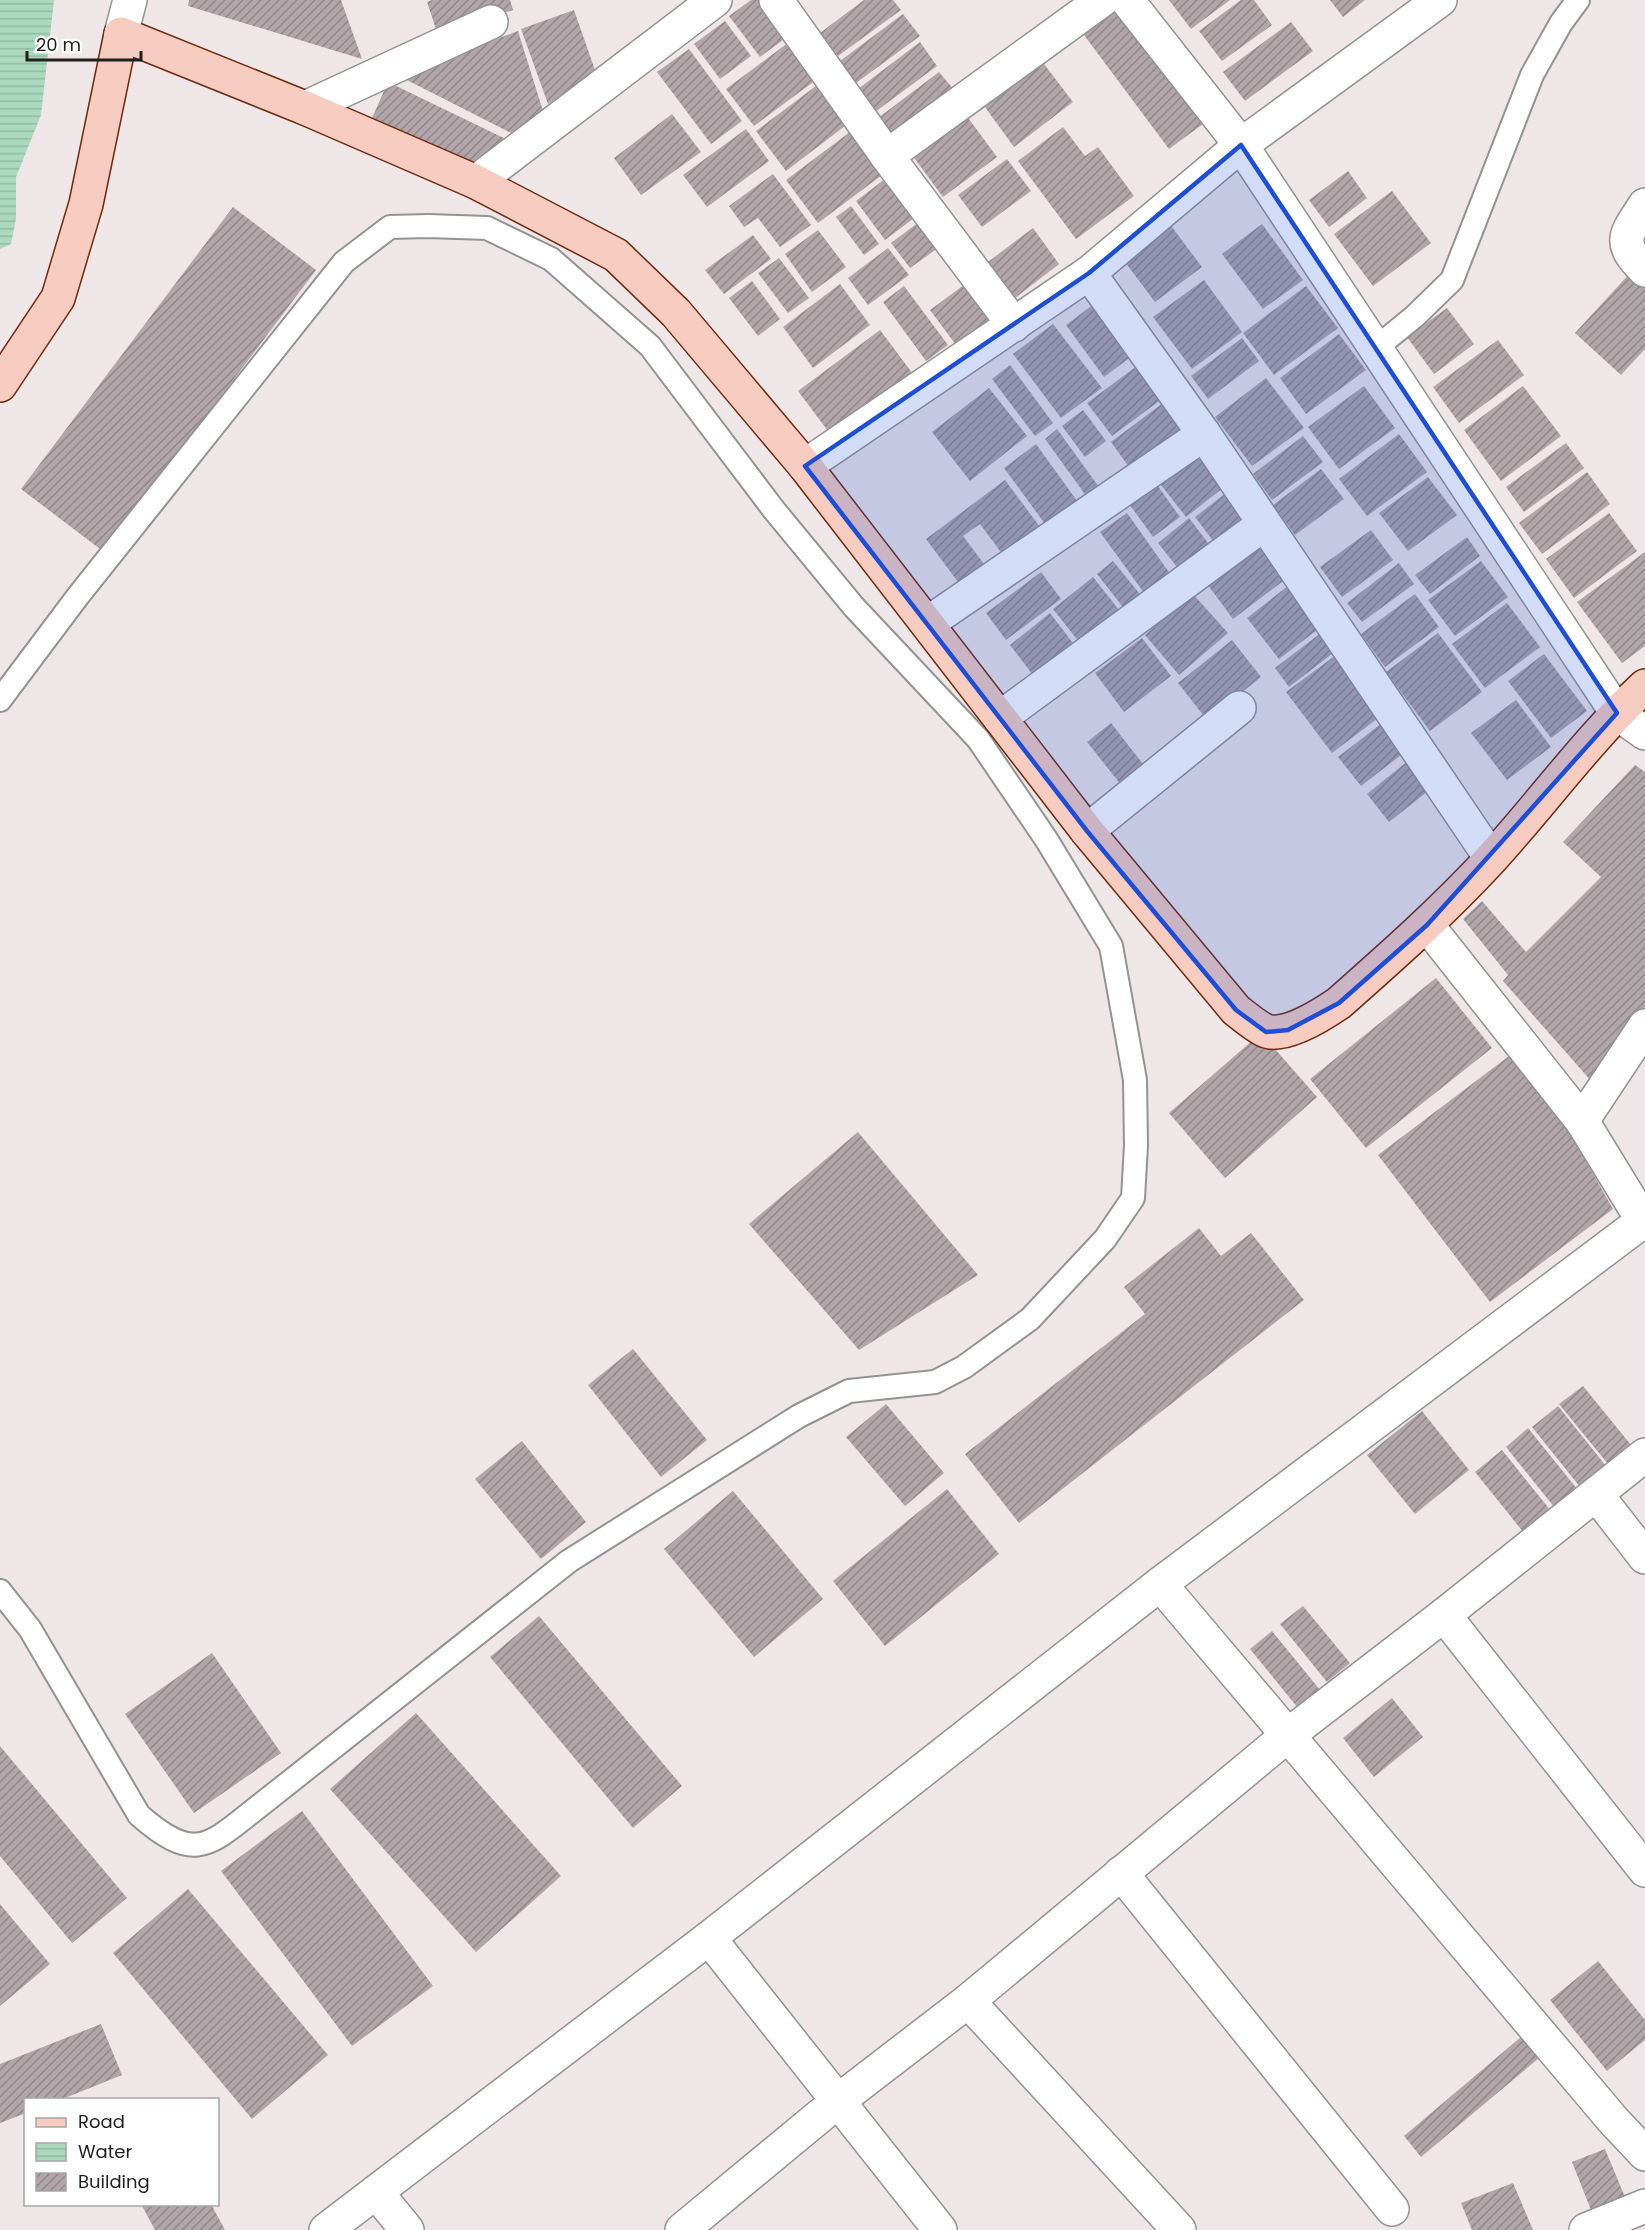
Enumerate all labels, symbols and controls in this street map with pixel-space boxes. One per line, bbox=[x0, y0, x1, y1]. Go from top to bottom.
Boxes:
scale bar bbox=[27, 24, 141, 62]
text: 20 m bbox=[36, 32, 81, 57]
legend bbox=[24, 2098, 219, 2206]
text: Road bbox=[78, 2109, 125, 2134]
text: Water bbox=[78, 2139, 132, 2164]
text: Building bbox=[78, 2169, 150, 2194]

